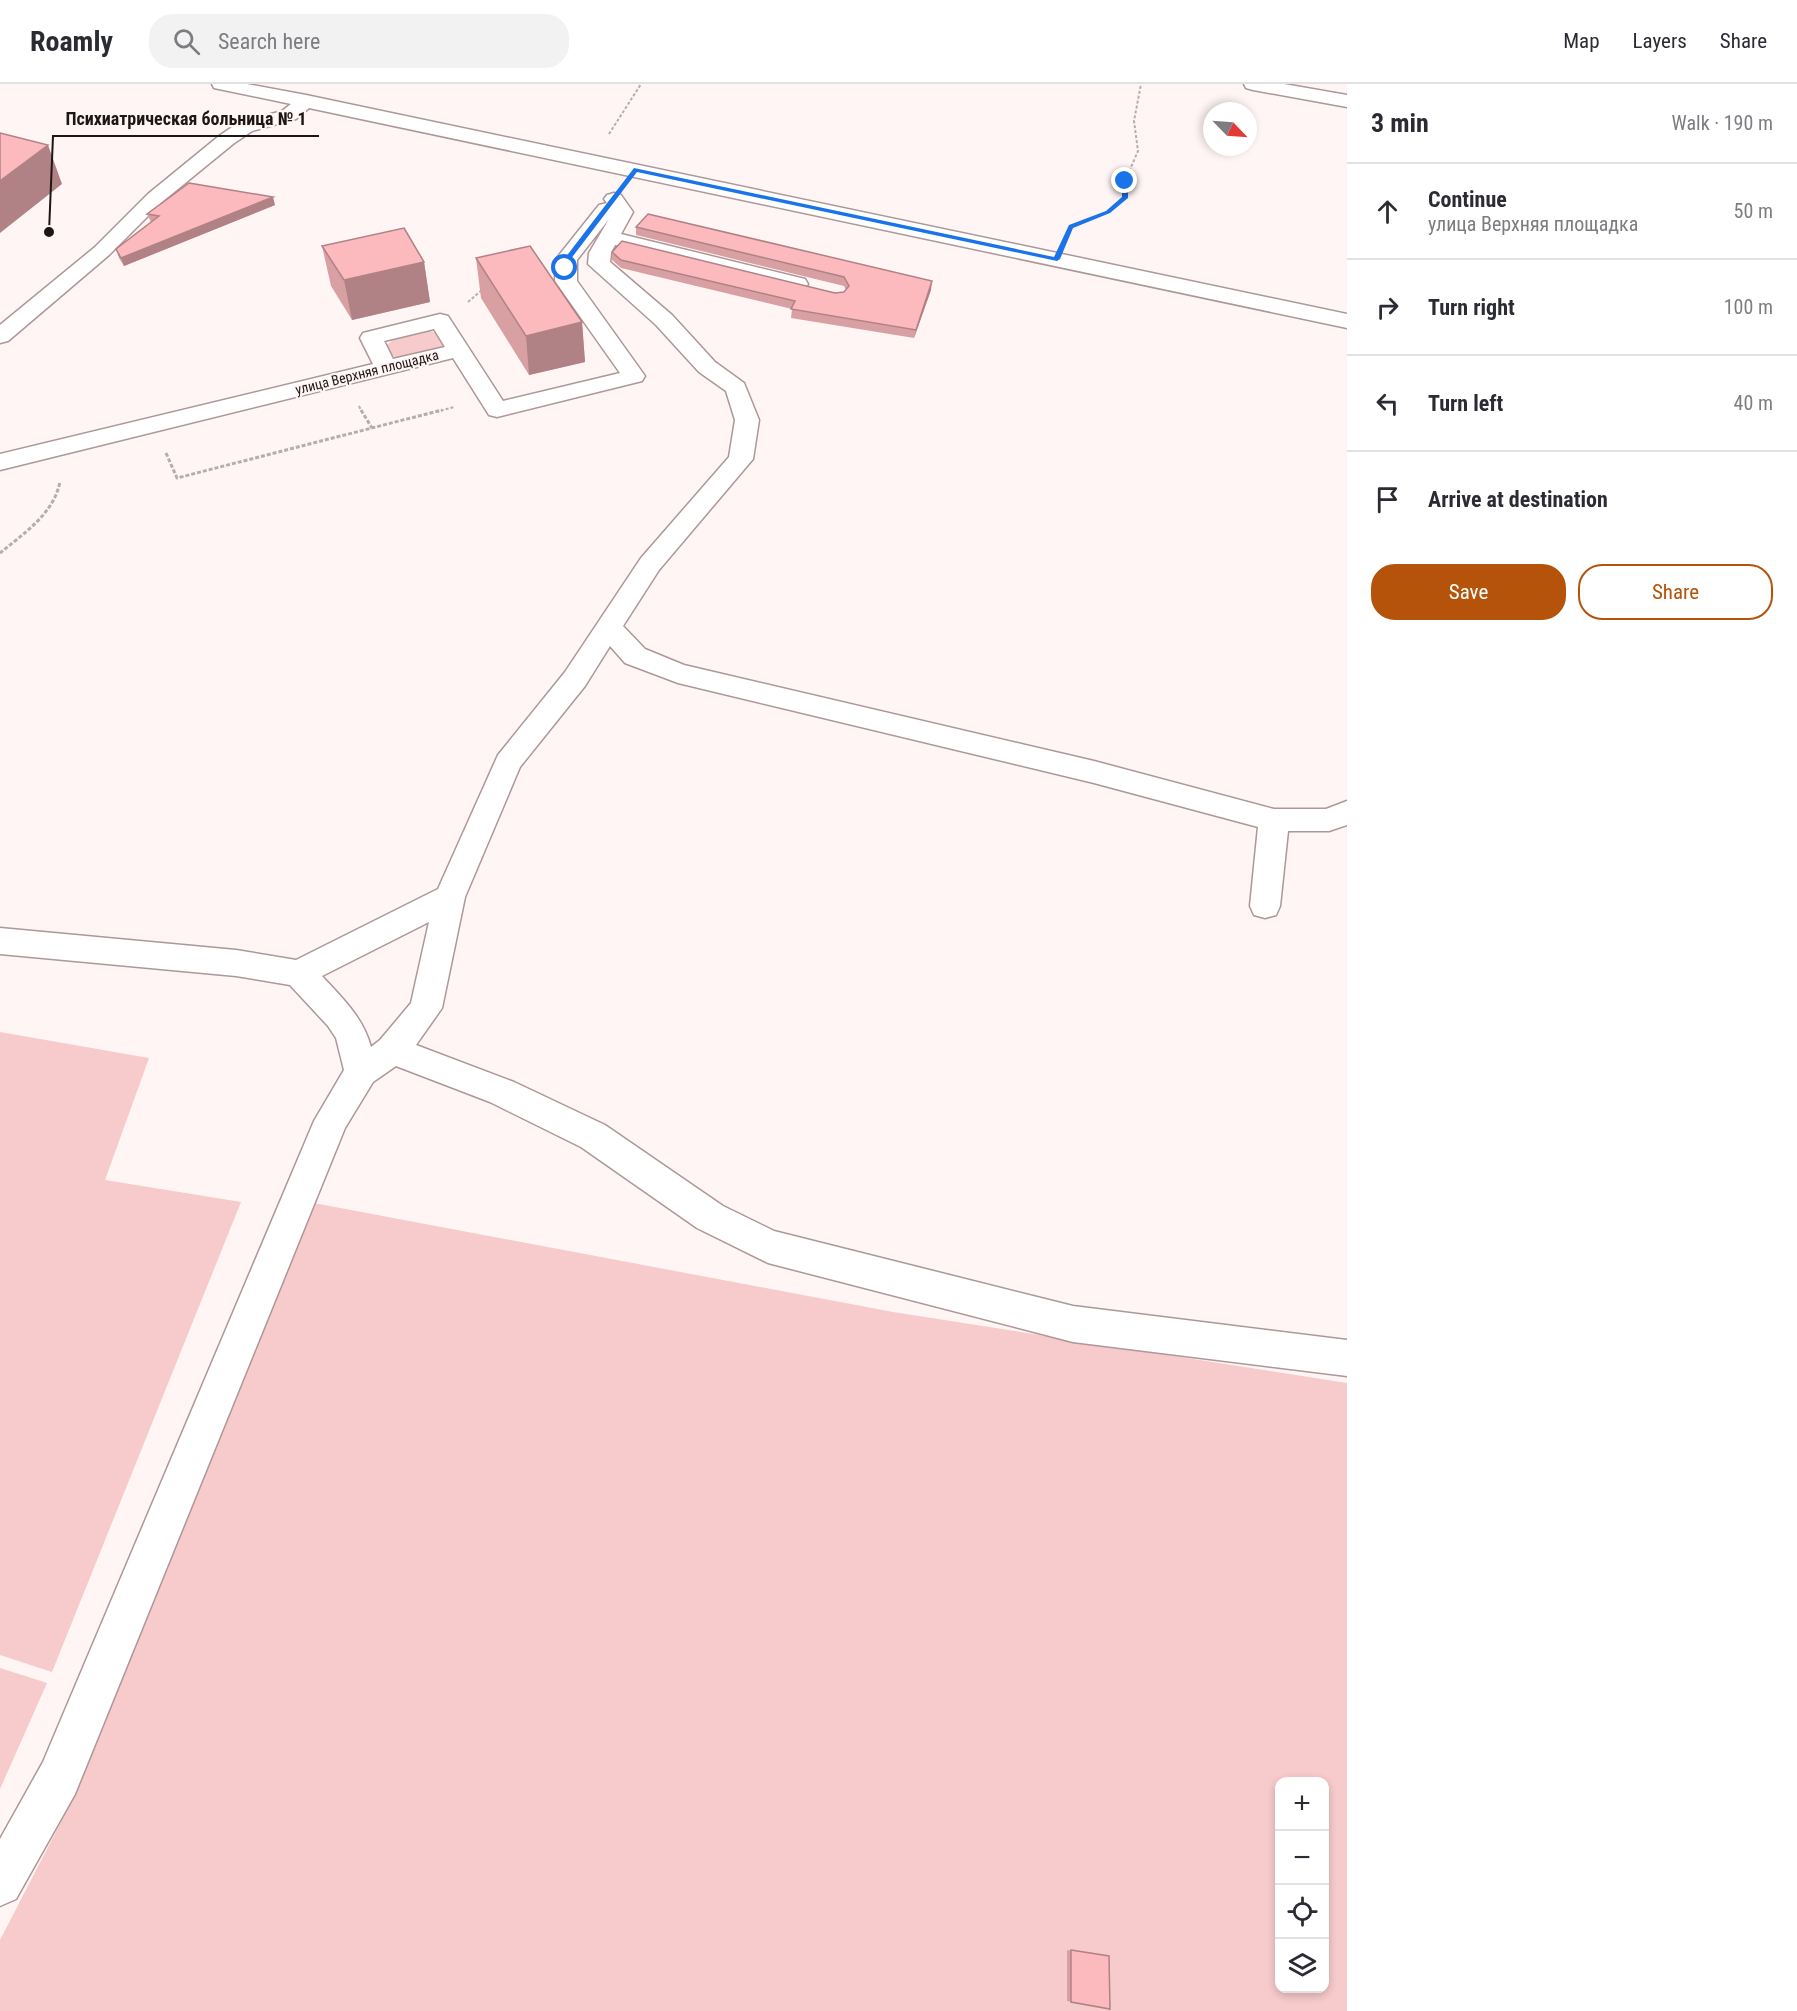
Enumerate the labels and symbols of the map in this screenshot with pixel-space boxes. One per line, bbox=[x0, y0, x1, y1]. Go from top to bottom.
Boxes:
callout: Психиатрическая больница № 1 bbox=[53, 100, 319, 136]
north arrow bbox=[1203, 102, 1257, 156]
text: Психиатрическая больница № 1 bbox=[65, 108, 307, 129]
route end bbox=[1111, 167, 1137, 193]
route start bbox=[551, 254, 577, 280]
street label: улица Верхняя площадка bbox=[294, 346, 440, 398]

